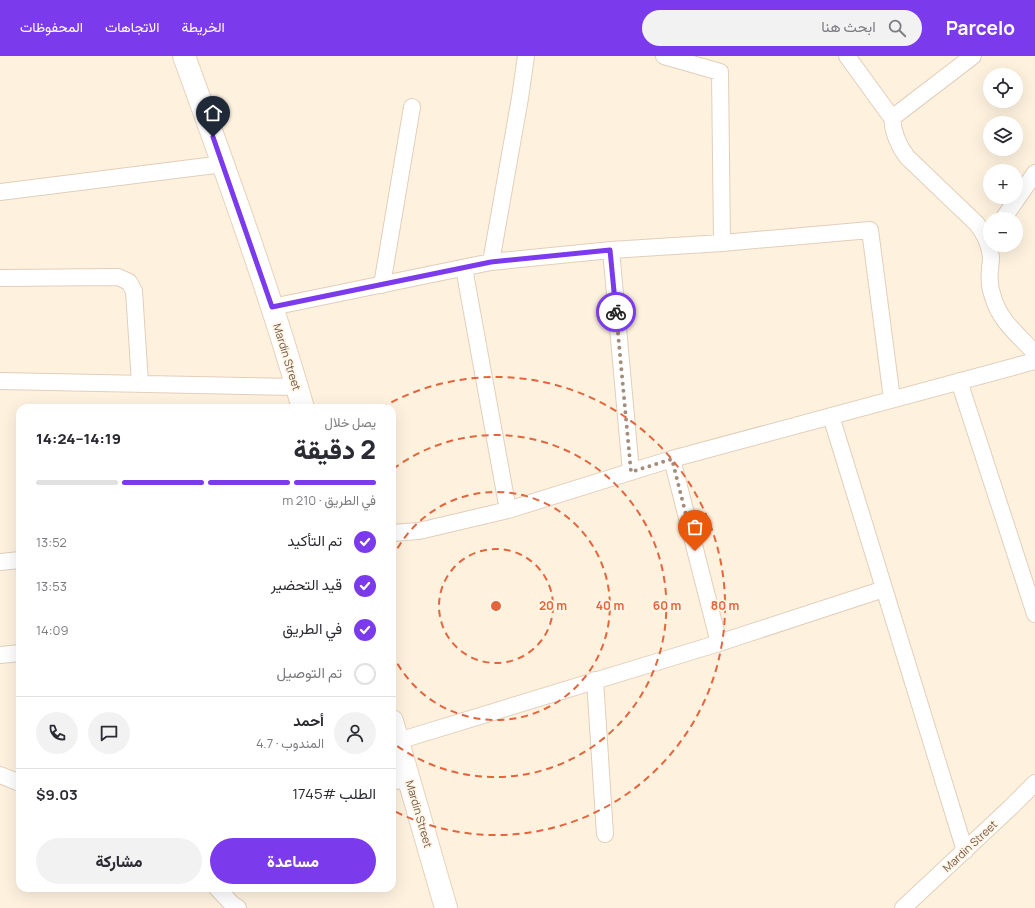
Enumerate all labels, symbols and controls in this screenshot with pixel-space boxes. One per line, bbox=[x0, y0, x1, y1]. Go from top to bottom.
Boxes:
search box bbox=[642, 10, 922, 46]
text: Parcelo bbox=[946, 15, 1015, 41]
text: ابحث هنا bbox=[821, 16, 876, 37]
text: المحفوظات bbox=[20, 17, 83, 36]
text: الاتجاهات bbox=[105, 17, 159, 36]
text: الخريطة bbox=[181, 17, 225, 36]
icon: search bbox=[886, 17, 908, 39]
map controls bbox=[983, 68, 1023, 252]
button: locate bbox=[983, 68, 1023, 108]
pin bbox=[196, 96, 230, 137]
icon: home bbox=[202, 102, 224, 124]
button: layers bbox=[983, 116, 1023, 156]
button: + bbox=[983, 164, 1023, 204]
button: − bbox=[983, 212, 1023, 252]
courier bbox=[596, 292, 636, 332]
icon: bike bbox=[605, 301, 627, 323]
street label: Mardin Street bbox=[270, 322, 305, 392]
text: يصل خلال bbox=[325, 413, 376, 431]
text: 14:19–14:24 bbox=[36, 428, 121, 449]
text: 2 دقيقة bbox=[294, 431, 376, 467]
text: في الطريق · 210 m bbox=[282, 491, 376, 509]
pin bbox=[678, 510, 712, 551]
icon: bag bbox=[684, 516, 706, 538]
text: تم التأكيد bbox=[287, 530, 342, 551]
icon: check bbox=[354, 531, 376, 553]
text: 13:52 bbox=[36, 533, 67, 551]
text: قيد التحضير bbox=[271, 574, 342, 595]
icon: check bbox=[354, 575, 376, 597]
text: 13:53 bbox=[36, 577, 67, 595]
text: 20 m bbox=[539, 597, 567, 614]
text: 40 m bbox=[596, 597, 624, 614]
text: 60 m bbox=[653, 597, 681, 614]
text: 80 m bbox=[711, 597, 739, 614]
centre of rings bbox=[489, 599, 503, 613]
text: في الطريق bbox=[282, 618, 342, 639]
icon: check bbox=[354, 619, 376, 641]
text: 14:09 bbox=[36, 621, 69, 639]
text: تم التوصيل bbox=[276, 662, 342, 683]
text: أحمد bbox=[293, 710, 324, 731]
button: phone bbox=[36, 712, 78, 754]
button: chat bbox=[88, 712, 130, 754]
button: person bbox=[334, 712, 376, 754]
text: المندوب · 4.7 bbox=[256, 734, 324, 752]
street label: Mardin Street bbox=[403, 778, 436, 849]
text: الطلب #1745 bbox=[292, 783, 376, 804]
text: $9.03 bbox=[36, 784, 78, 805]
street label: Mardin Street bbox=[939, 817, 1000, 875]
button: مشاركة bbox=[36, 838, 202, 884]
button: مساعدة bbox=[210, 838, 376, 884]

